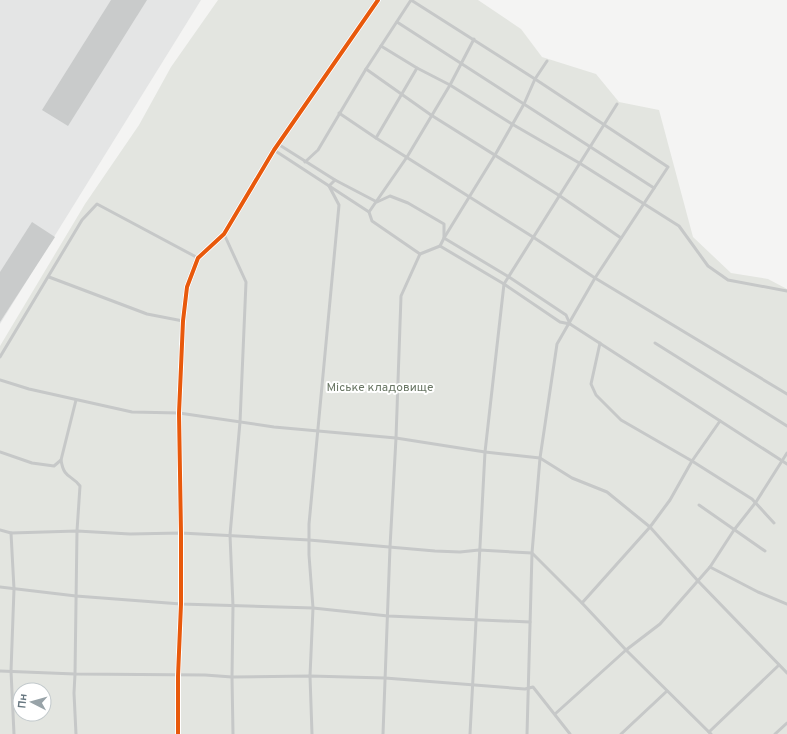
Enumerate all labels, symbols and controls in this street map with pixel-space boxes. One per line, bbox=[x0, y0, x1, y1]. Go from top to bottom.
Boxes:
park label: Міське кладовище bbox=[326, 380, 434, 396]
north arrow bbox=[12, 682, 52, 722]
text: Пн bbox=[15, 693, 31, 709]

